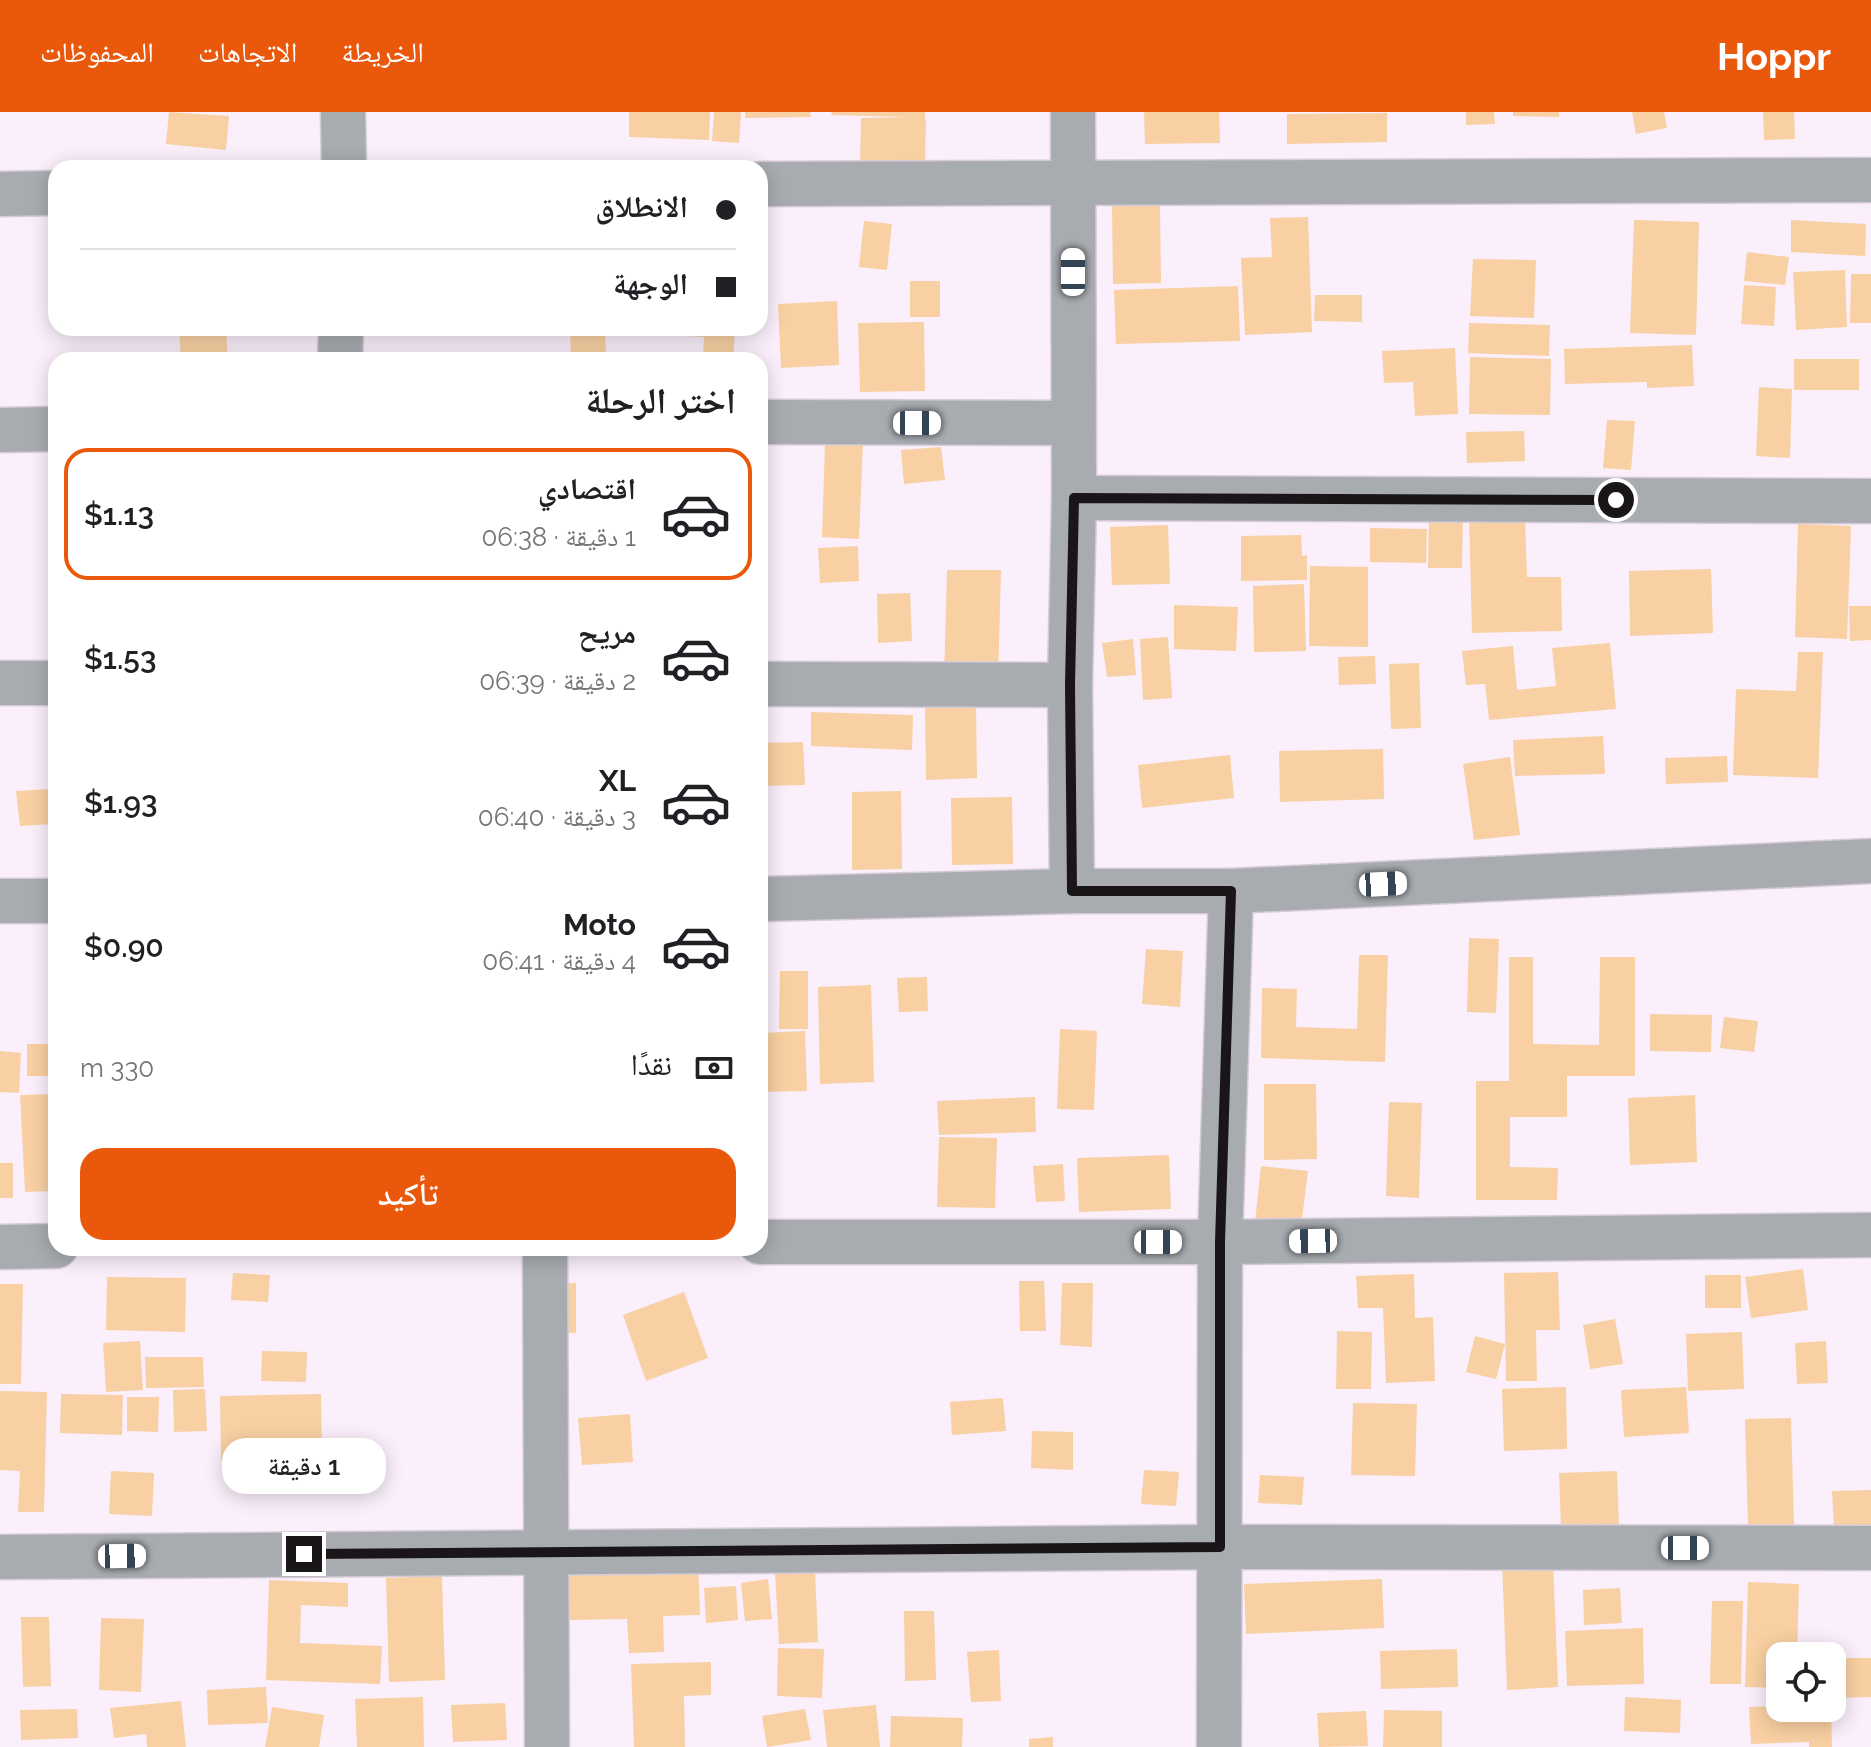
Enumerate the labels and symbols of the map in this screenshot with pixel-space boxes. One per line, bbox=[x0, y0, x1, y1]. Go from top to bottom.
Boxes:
car bbox=[1061, 248, 1085, 296]
car bbox=[893, 411, 941, 435]
route start bbox=[1598, 482, 1634, 518]
car bbox=[1358, 871, 1408, 897]
car bbox=[1289, 1229, 1337, 1253]
car bbox=[1134, 1230, 1182, 1254]
callout: 1 دقيقة bbox=[222, 1438, 386, 1494]
route end bbox=[286, 1536, 322, 1572]
car bbox=[1661, 1536, 1709, 1560]
car bbox=[98, 1544, 146, 1568]

